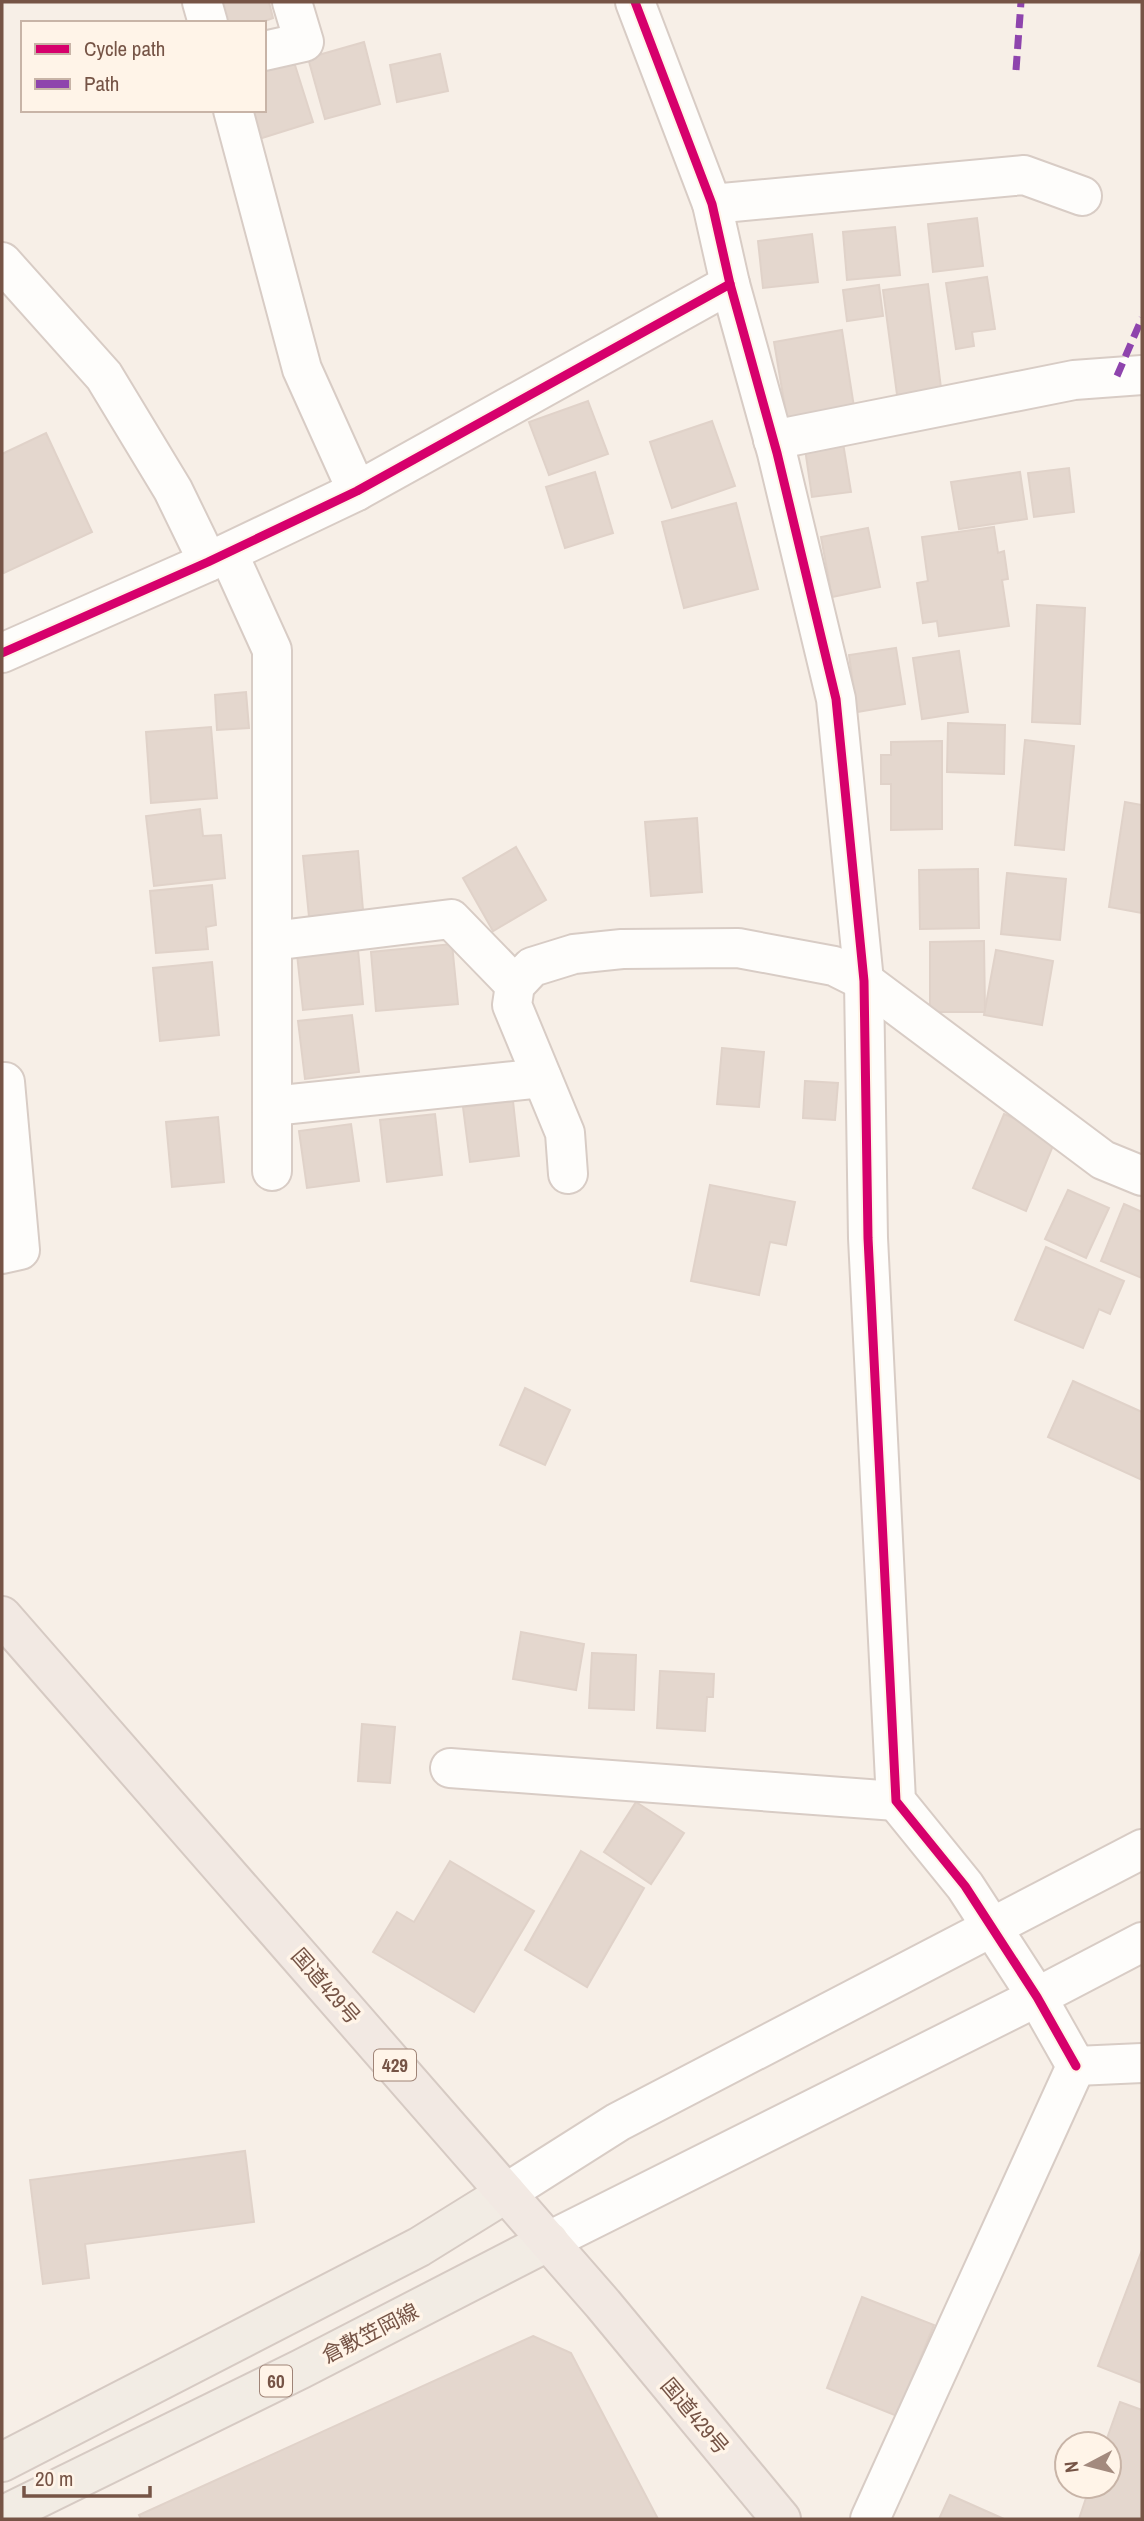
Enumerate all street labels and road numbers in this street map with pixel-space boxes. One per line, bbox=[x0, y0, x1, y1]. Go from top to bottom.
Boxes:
street label: 国道429号 bbox=[285, 1942, 367, 2030]
road number: 429 bbox=[374, 2050, 416, 2080]
street label: 倉敷笠岡線 bbox=[317, 2296, 423, 2370]
road number: 60 bbox=[260, 2366, 292, 2396]
street label: 国道429号 bbox=[654, 2372, 736, 2460]

